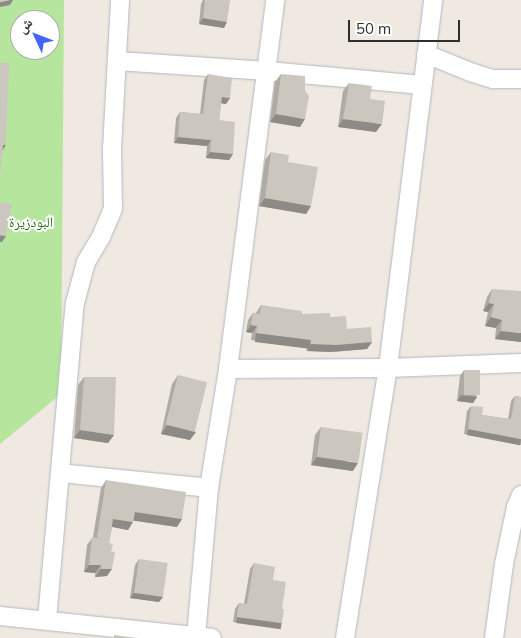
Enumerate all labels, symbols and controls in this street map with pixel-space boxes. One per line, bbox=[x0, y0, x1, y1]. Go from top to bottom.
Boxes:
north arrow bbox=[10, 10, 60, 60]
scale bar bbox=[351, 10, 464, 42]
text: ش bbox=[13, 14, 36, 37]
text: 50 m bbox=[356, 19, 391, 38]
park label: البودزيرة bbox=[9, 214, 53, 230]

